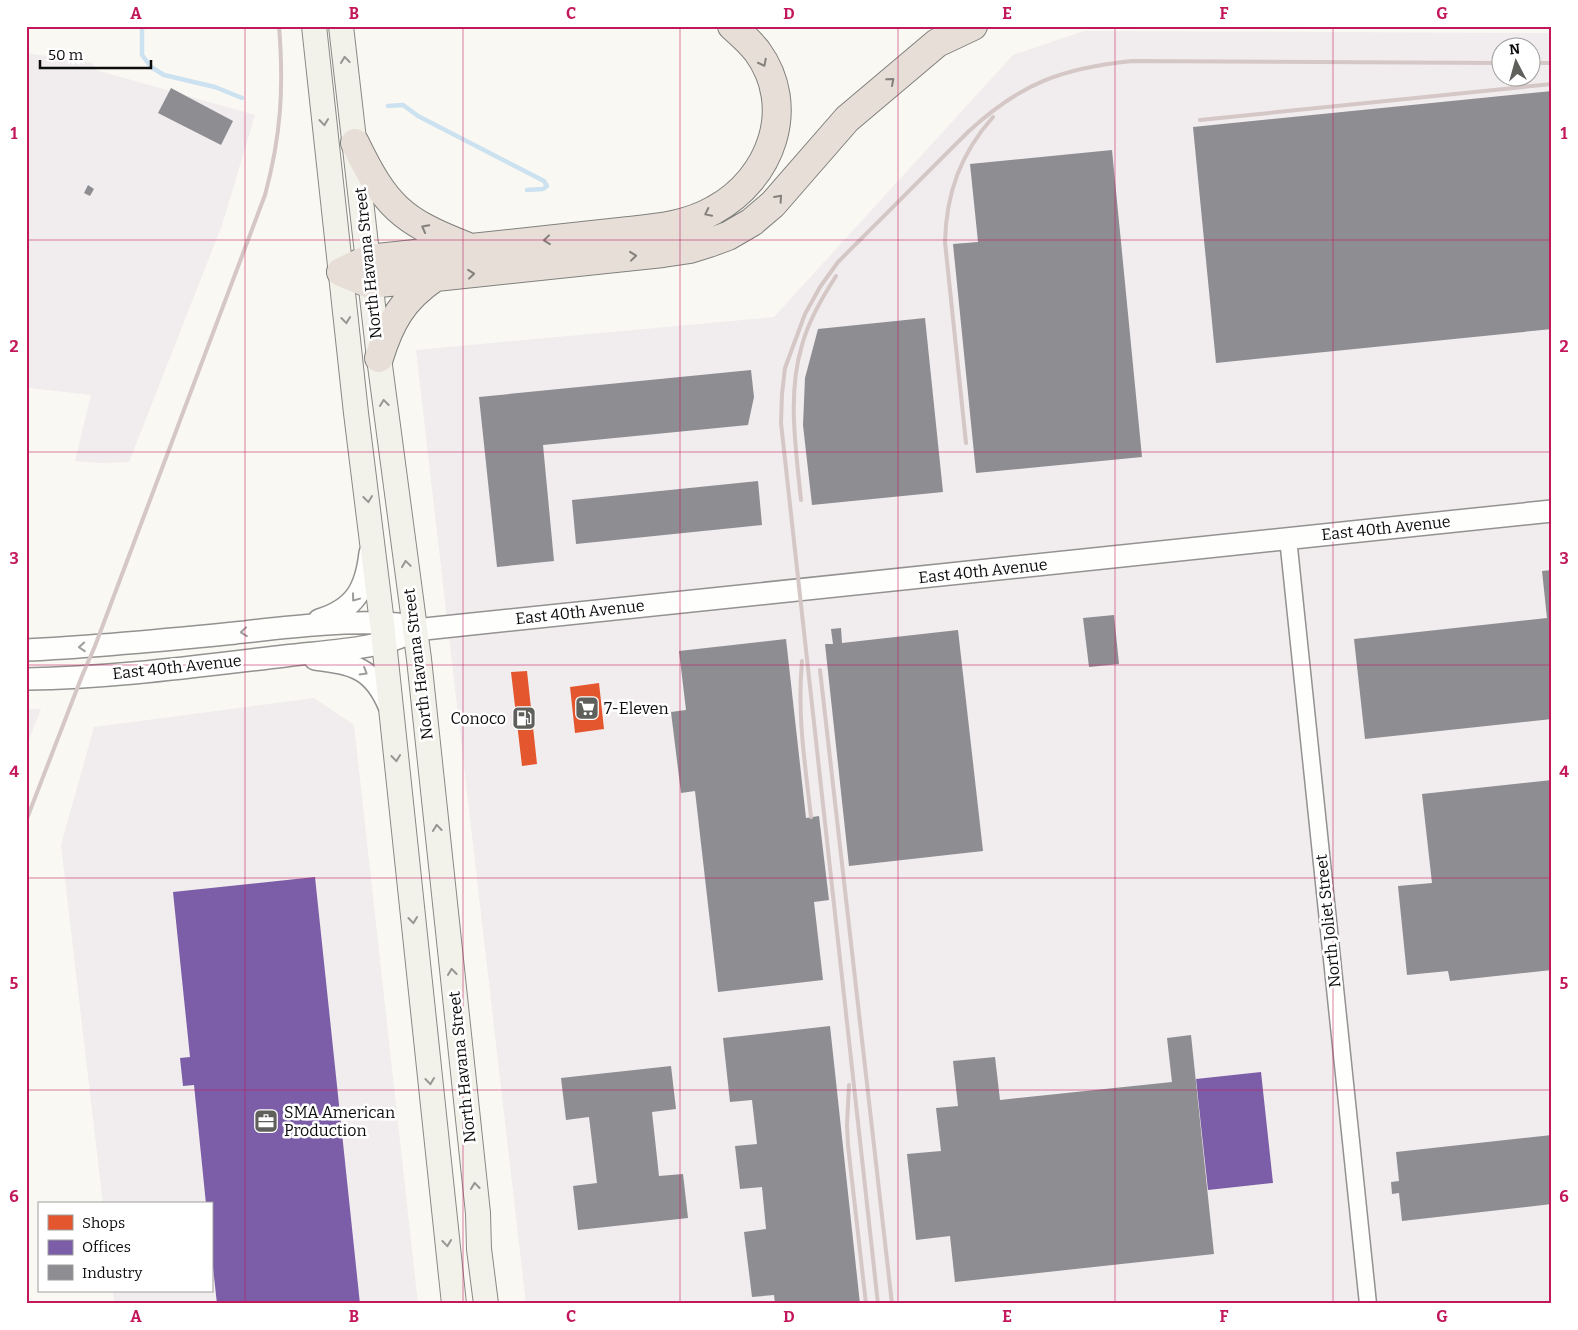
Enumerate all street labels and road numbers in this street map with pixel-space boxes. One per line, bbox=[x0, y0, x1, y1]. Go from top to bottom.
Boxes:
street label: North Havana Street bbox=[351, 186, 385, 340]
street label: East 40th Avenue bbox=[1321, 512, 1451, 544]
street label: East 40th Avenue bbox=[918, 555, 1048, 587]
street label: North Havana Street bbox=[399, 587, 437, 741]
street label: East 40th Avenue bbox=[515, 596, 645, 628]
street label: East 40th Avenue bbox=[112, 651, 242, 683]
street label: North Joliet Street bbox=[1312, 853, 1344, 989]
street label: North Havana Street bbox=[445, 990, 479, 1144]

